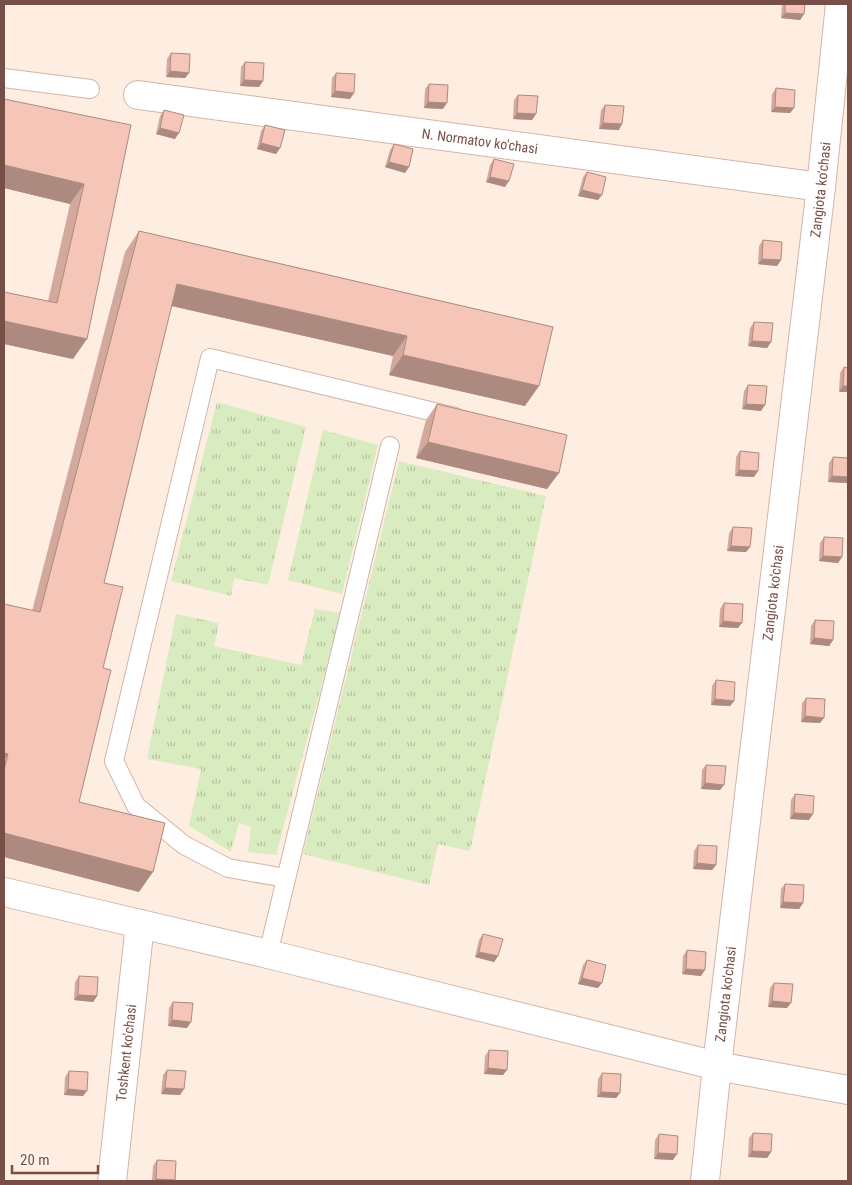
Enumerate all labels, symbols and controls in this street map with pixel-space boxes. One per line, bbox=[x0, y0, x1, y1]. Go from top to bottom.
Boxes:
street label: N. Normatov ko'chasi bbox=[421, 125, 539, 157]
street label: Zangiota ko'chasi bbox=[807, 141, 834, 238]
street label: Zangiota ko'chasi bbox=[759, 544, 787, 642]
street label: Zangiota ko'chasi bbox=[712, 945, 739, 1043]
street label: Toshkent ko'chasi bbox=[113, 1003, 139, 1102]
scale bar bbox=[12, 1142, 99, 1174]
text: 20 m bbox=[20, 1151, 50, 1169]

